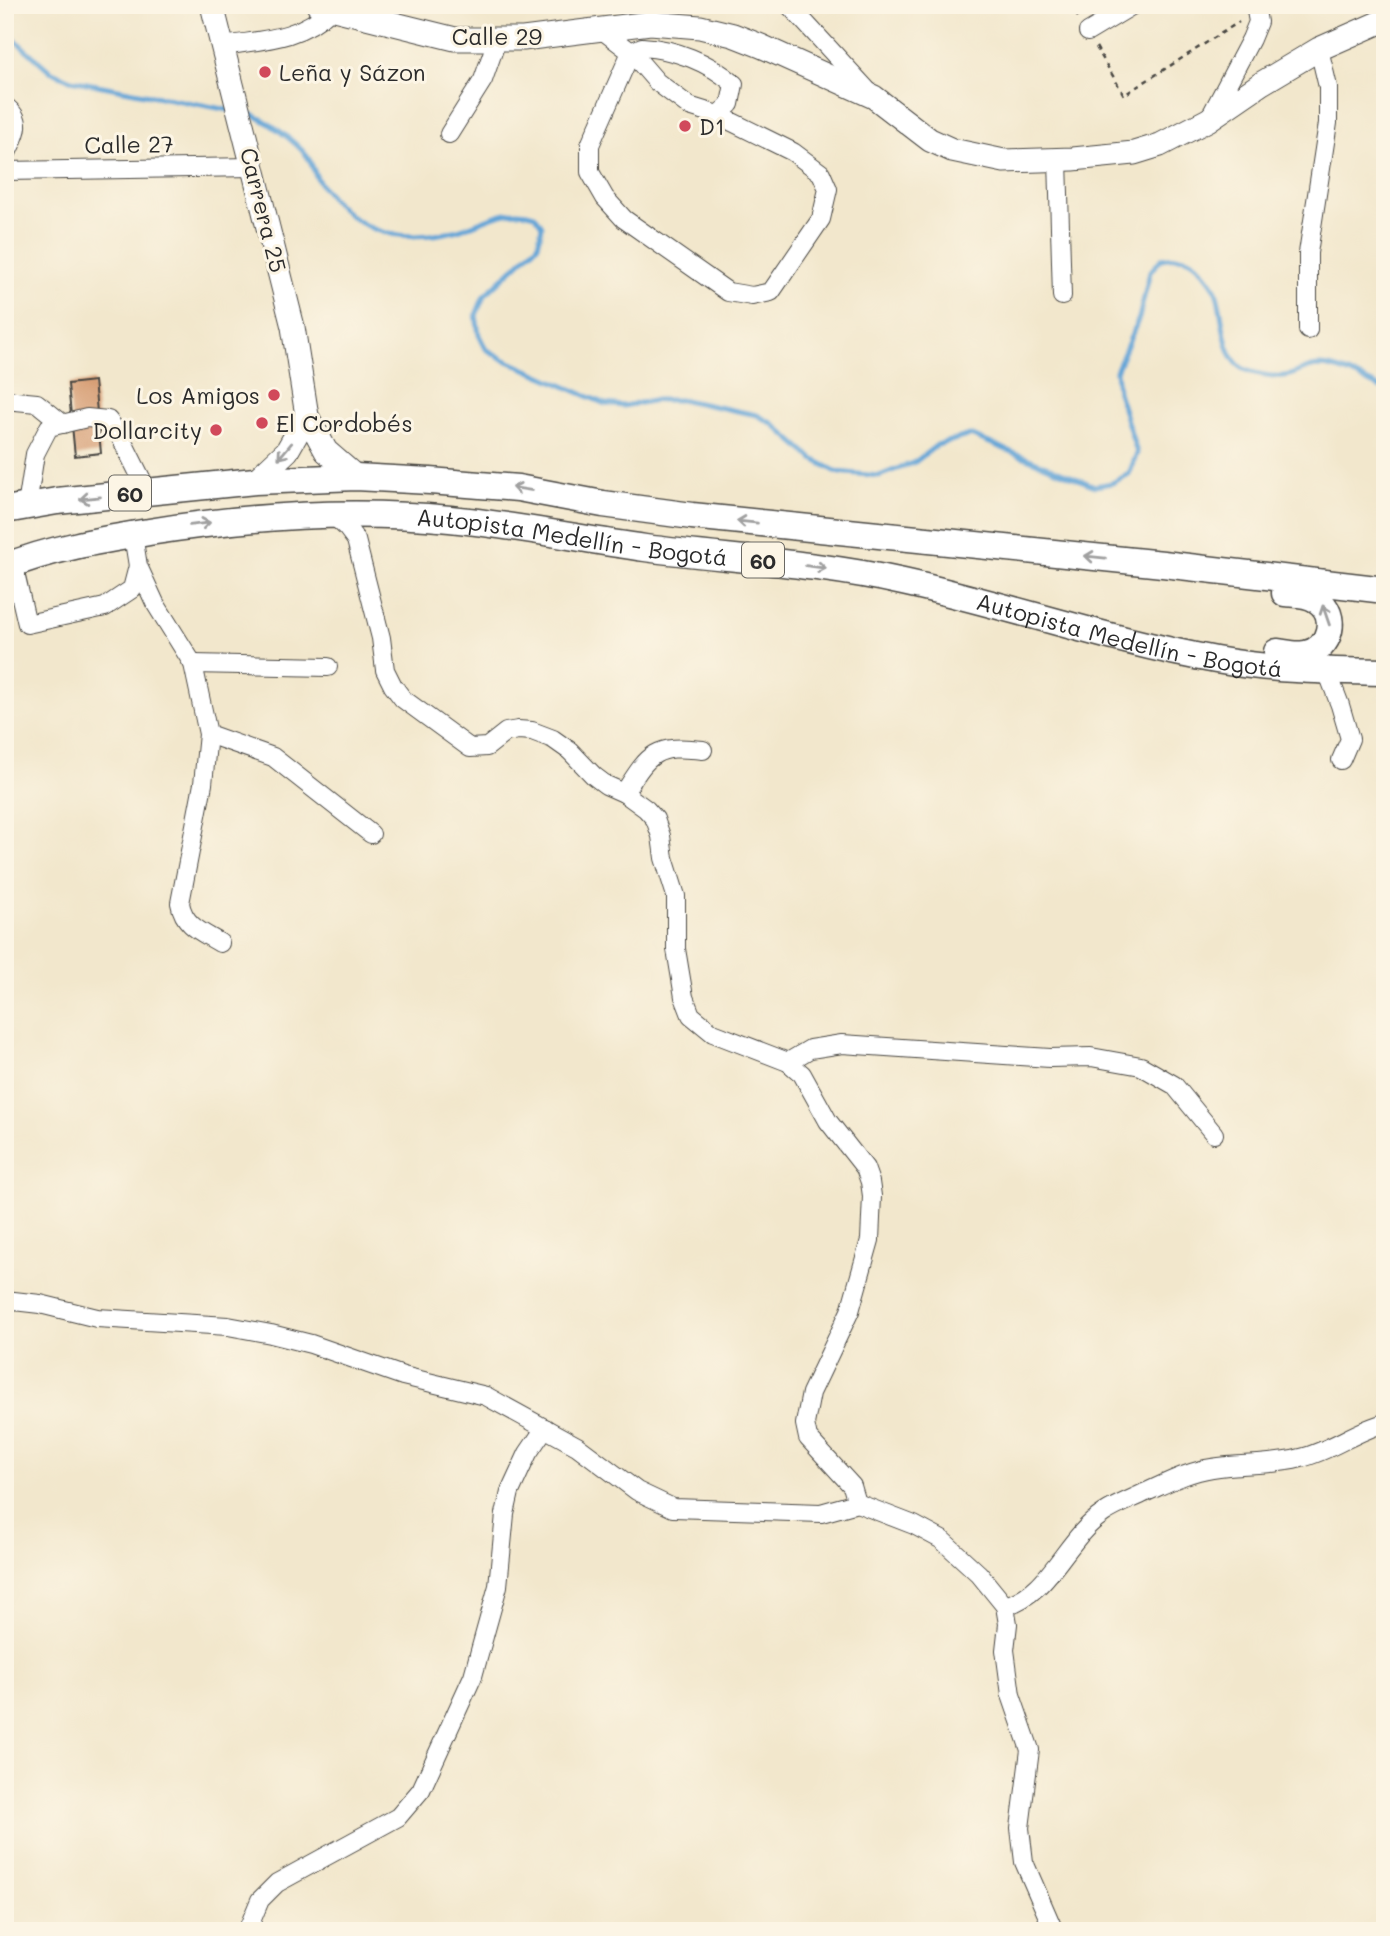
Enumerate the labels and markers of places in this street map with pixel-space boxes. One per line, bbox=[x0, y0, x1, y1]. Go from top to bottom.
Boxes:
place label: Leña y Sázon bbox=[279, 57, 426, 87]
marker: Leña y Sázon bbox=[257, 64, 273, 80]
place label: D1 bbox=[699, 111, 725, 141]
marker: D1 bbox=[677, 118, 693, 134]
place label: Los Amigos bbox=[136, 380, 260, 410]
marker: Los Amigos bbox=[266, 387, 282, 403]
place label: El Cordobés bbox=[276, 408, 413, 438]
place label: Dollarcity bbox=[92, 415, 202, 445]
marker: El Cordobés bbox=[254, 415, 270, 431]
marker: Dollarcity bbox=[208, 422, 224, 438]

